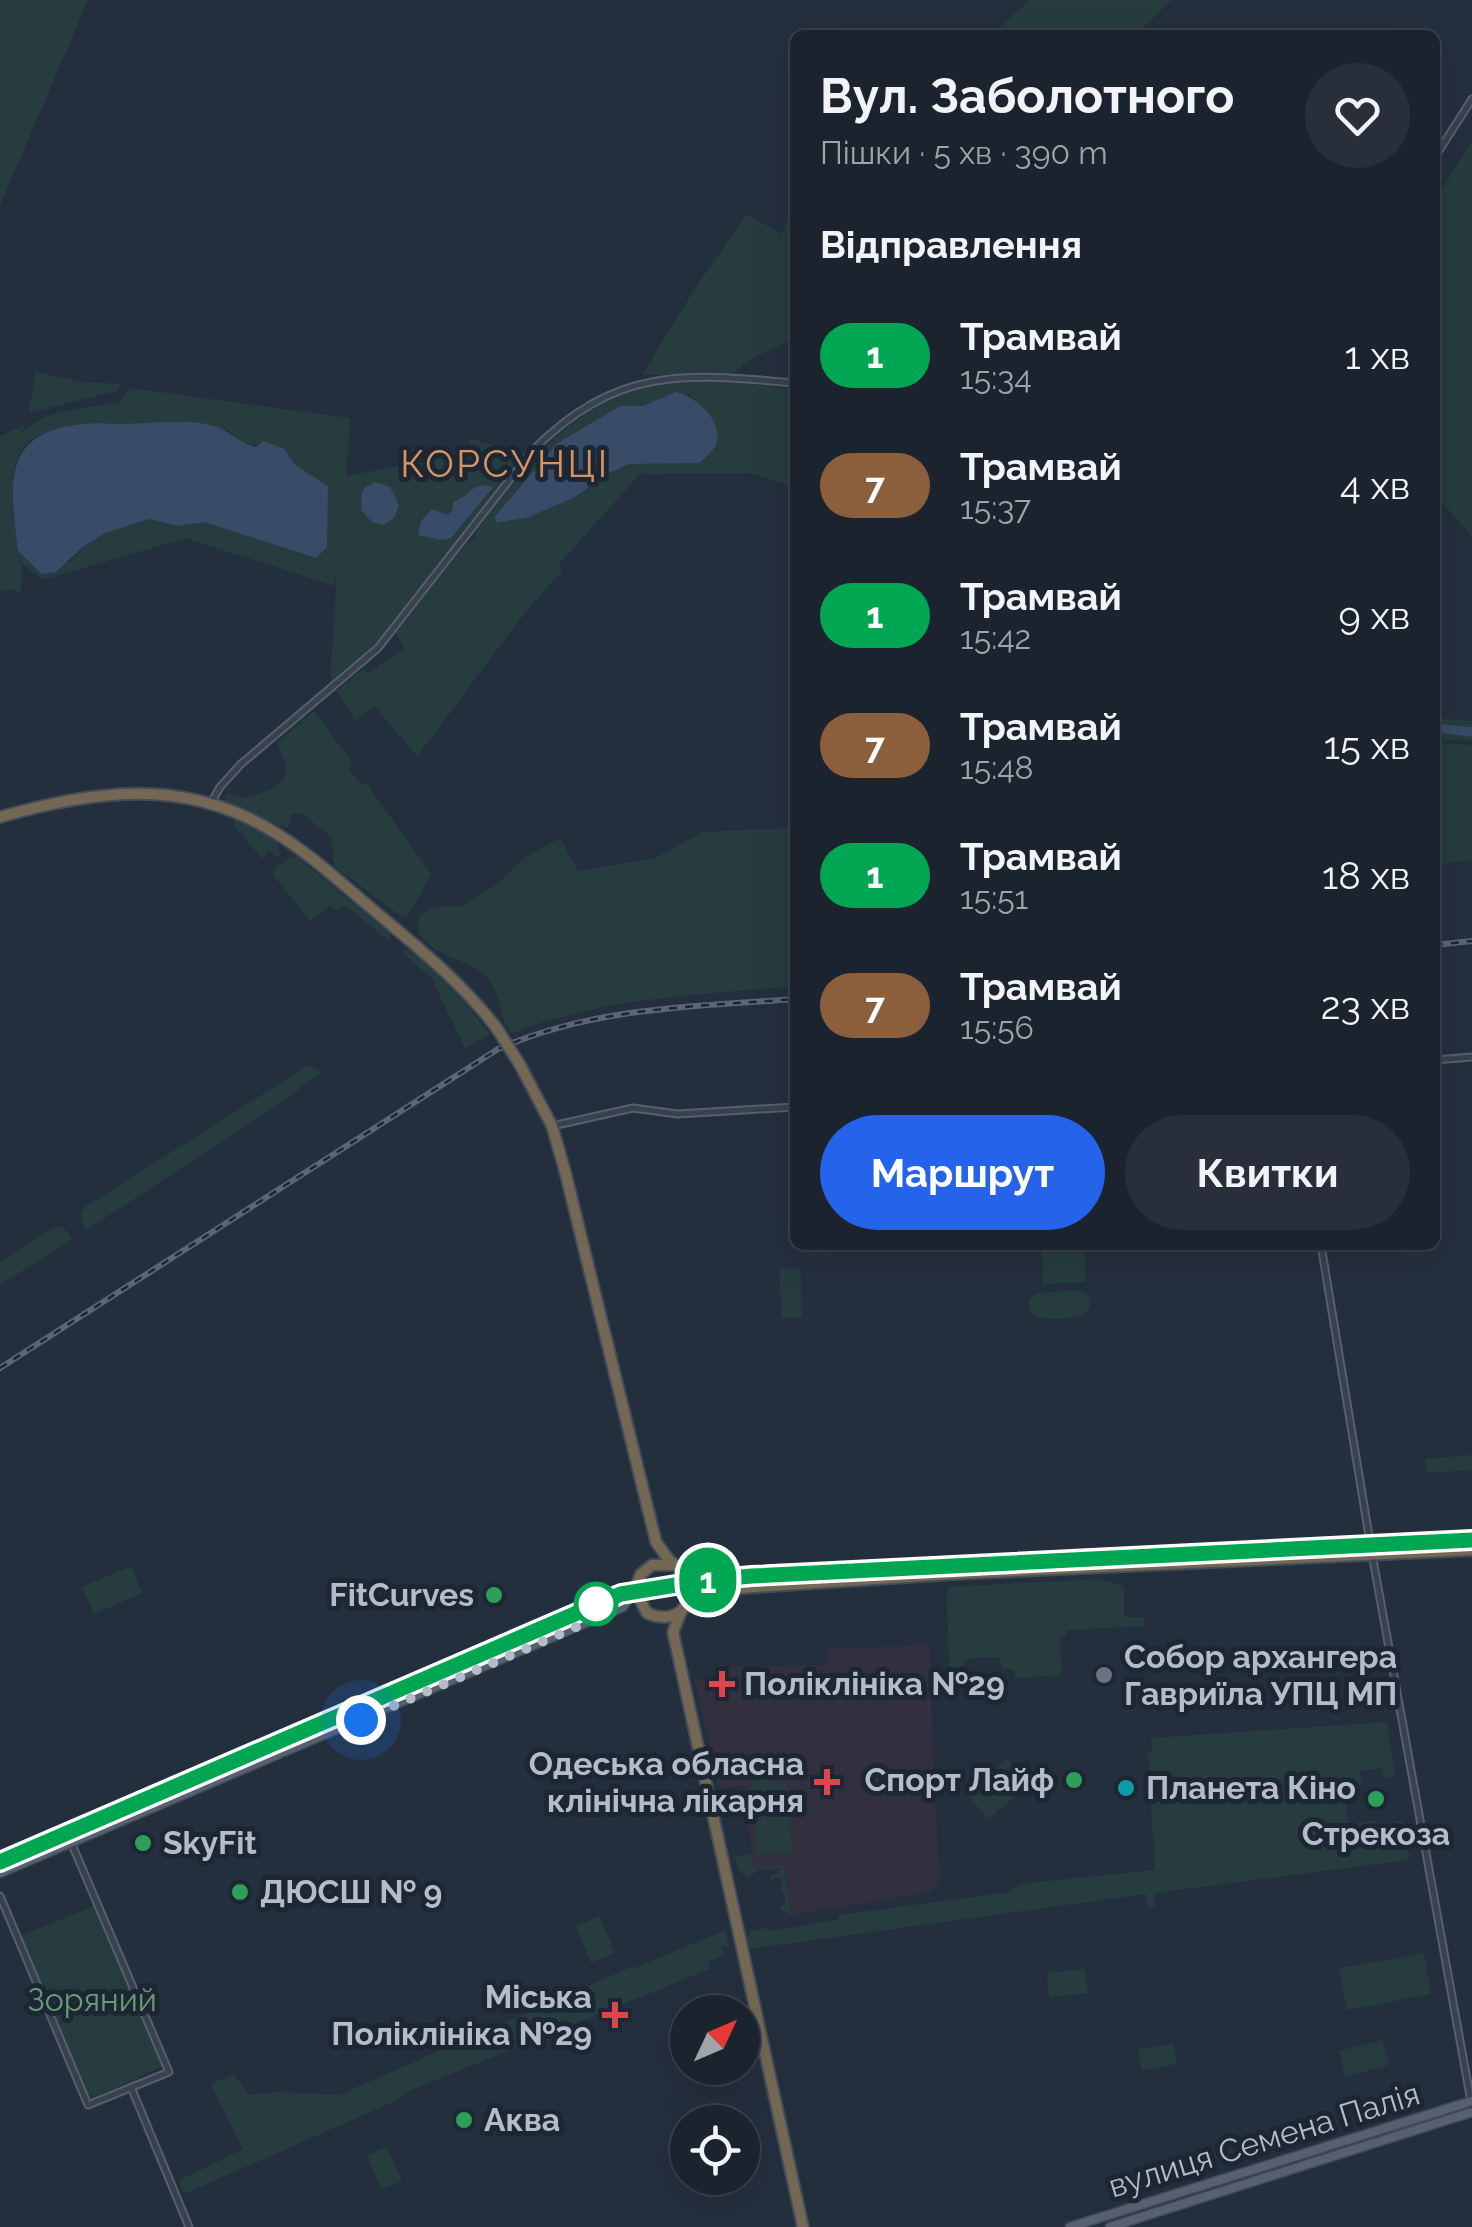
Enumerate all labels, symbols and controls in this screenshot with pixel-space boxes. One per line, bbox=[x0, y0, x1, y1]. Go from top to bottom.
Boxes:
button: heart bbox=[1305, 63, 1410, 168]
text: Вул. Заболотного bbox=[820, 68, 1234, 124]
text: Пішки · 5 хв · 390 m bbox=[820, 134, 1108, 171]
text: Відправлення bbox=[820, 222, 1082, 267]
text: Трамвай bbox=[960, 314, 1122, 359]
text: 1 хв bbox=[1345, 333, 1410, 378]
text: 1 bbox=[866, 335, 884, 376]
text: 15:34 bbox=[960, 359, 1032, 396]
district label: КОРСУНЦІ bbox=[400, 441, 610, 486]
text: Трамвай bbox=[960, 444, 1122, 489]
text: 4 хв bbox=[1340, 463, 1410, 508]
text: 7 bbox=[865, 465, 885, 506]
text: 15:37 bbox=[960, 489, 1031, 526]
text: Трамвай bbox=[960, 574, 1122, 619]
text: 9 хв bbox=[1339, 593, 1410, 638]
text: 1 bbox=[866, 595, 884, 636]
text: 15:42 bbox=[960, 619, 1031, 656]
text: Трамвай bbox=[960, 704, 1122, 749]
text: 15 хв bbox=[1324, 723, 1410, 768]
text: 7 bbox=[865, 725, 885, 766]
text: 15:48 bbox=[960, 749, 1034, 786]
text: Трамвай bbox=[960, 834, 1122, 879]
text: 18 хв bbox=[1322, 853, 1410, 898]
text: 1 bbox=[866, 855, 884, 896]
text: 15:51 bbox=[960, 879, 1028, 916]
text: Трамвай bbox=[960, 964, 1122, 1009]
text: 23 хв bbox=[1321, 983, 1410, 1028]
text: 7 bbox=[865, 985, 885, 1026]
text: 15:56 bbox=[960, 1009, 1034, 1046]
button: Маршрут bbox=[820, 1115, 1105, 1230]
button: Квитки bbox=[1125, 1115, 1410, 1230]
line badge: 1 bbox=[676, 1548, 740, 1612]
text: 1 bbox=[699, 1560, 717, 1601]
place label: FitCurves bbox=[329, 1576, 474, 1613]
unlabelled marker bbox=[575, 1583, 617, 1625]
marker: FitCurves bbox=[483, 1584, 505, 1606]
place label: Собор архангера Гавриїла УПЦ МП bbox=[1124, 1638, 1397, 1712]
marker: Собор архангера Гавриїла УПЦ МП bbox=[1093, 1664, 1115, 1686]
place label: Поліклініка №29 bbox=[744, 1665, 1005, 1702]
marker: Поліклініка №29 bbox=[709, 1671, 735, 1697]
your location bbox=[336, 1695, 386, 1745]
place label: Одеська обласна клінічна лікарня bbox=[529, 1745, 804, 1819]
place label: Спорт Лайф bbox=[864, 1761, 1054, 1798]
marker: Одеська обласна клінічна лікарня bbox=[814, 1769, 840, 1795]
marker: Спорт Лайф bbox=[1063, 1769, 1085, 1791]
place label: Планета Кіно bbox=[1146, 1769, 1356, 1806]
marker: Планета Кіно bbox=[1115, 1777, 1137, 1799]
marker: Стрекоза bbox=[1365, 1788, 1387, 1810]
place label: Стрекоза bbox=[1302, 1815, 1450, 1852]
place label: SkyFit bbox=[163, 1824, 257, 1861]
marker: SkyFit bbox=[132, 1832, 154, 1854]
place label: ДЮСШ № 9 bbox=[260, 1873, 442, 1910]
marker: ДЮСШ № 9 bbox=[229, 1881, 251, 1903]
place label: Міська Поліклініка №29 bbox=[331, 1978, 592, 2052]
park label: Зоряний bbox=[27, 1981, 157, 2018]
north arrow bbox=[670, 1995, 760, 2085]
map controls bbox=[670, 1995, 760, 2195]
marker: Міська Поліклініка №29 bbox=[602, 2002, 628, 2028]
street label: вулиця Семена Палія bbox=[1104, 2075, 1424, 2204]
place label: Аква bbox=[484, 2101, 560, 2138]
button: locate bbox=[670, 2105, 760, 2195]
marker: Аква bbox=[453, 2109, 475, 2131]

